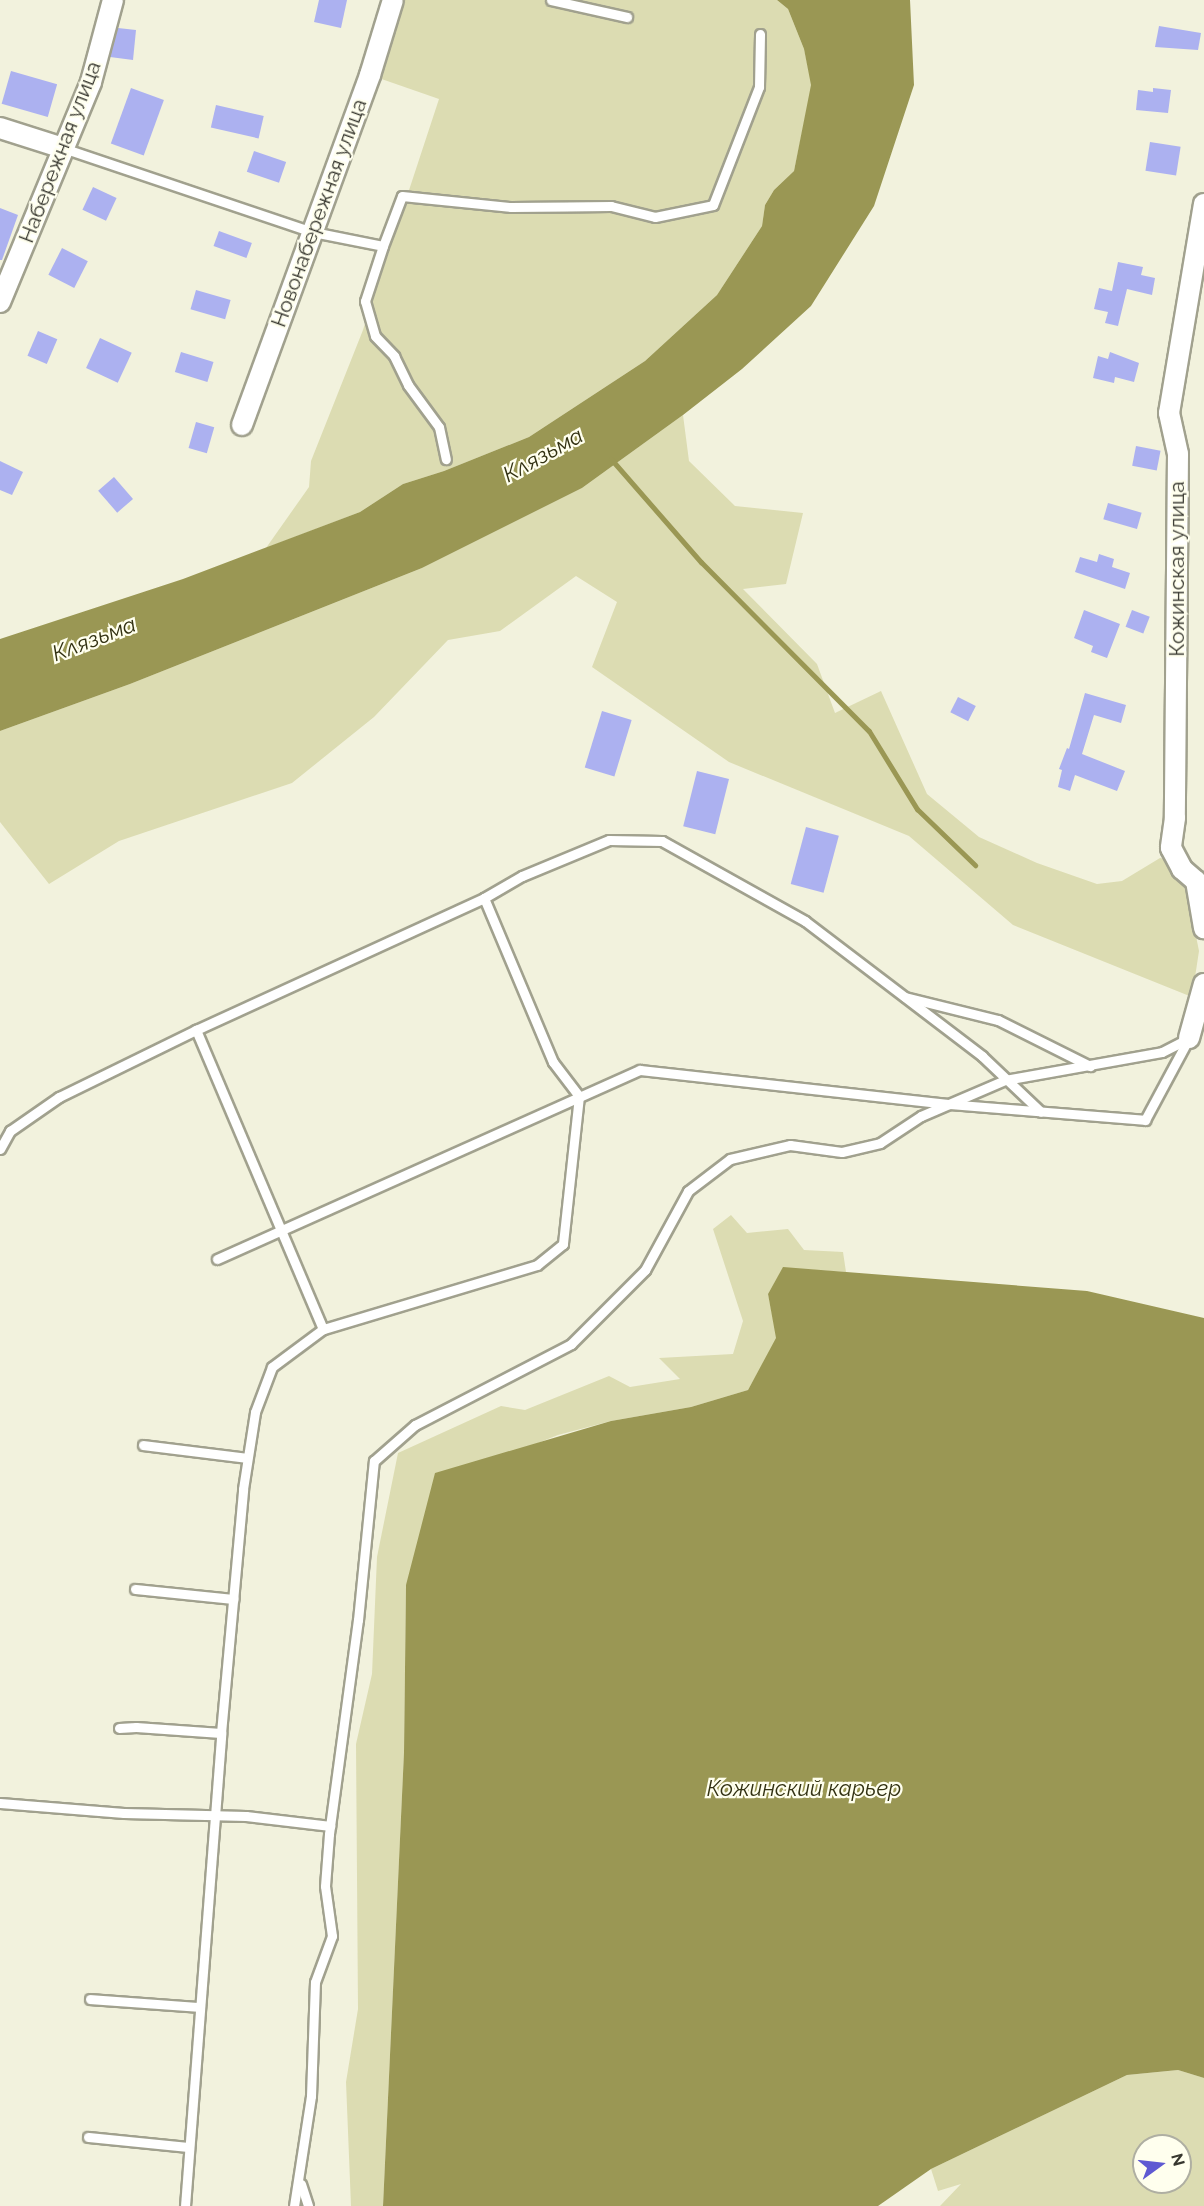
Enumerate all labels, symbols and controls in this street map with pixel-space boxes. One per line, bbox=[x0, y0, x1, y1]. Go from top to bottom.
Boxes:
street label: Набережная улица bbox=[14, 57, 106, 247]
street label: Новонабережная улица bbox=[266, 95, 372, 331]
water label: Клязьма bbox=[498, 422, 588, 488]
street label: Кожинская улица bbox=[1164, 481, 1190, 657]
water label: Клязьма bbox=[48, 611, 140, 667]
water label: Кожинский карьер bbox=[707, 1776, 901, 1802]
north arrow bbox=[1132, 2134, 1192, 2194]
text: N bbox=[1167, 2151, 1189, 2168]

